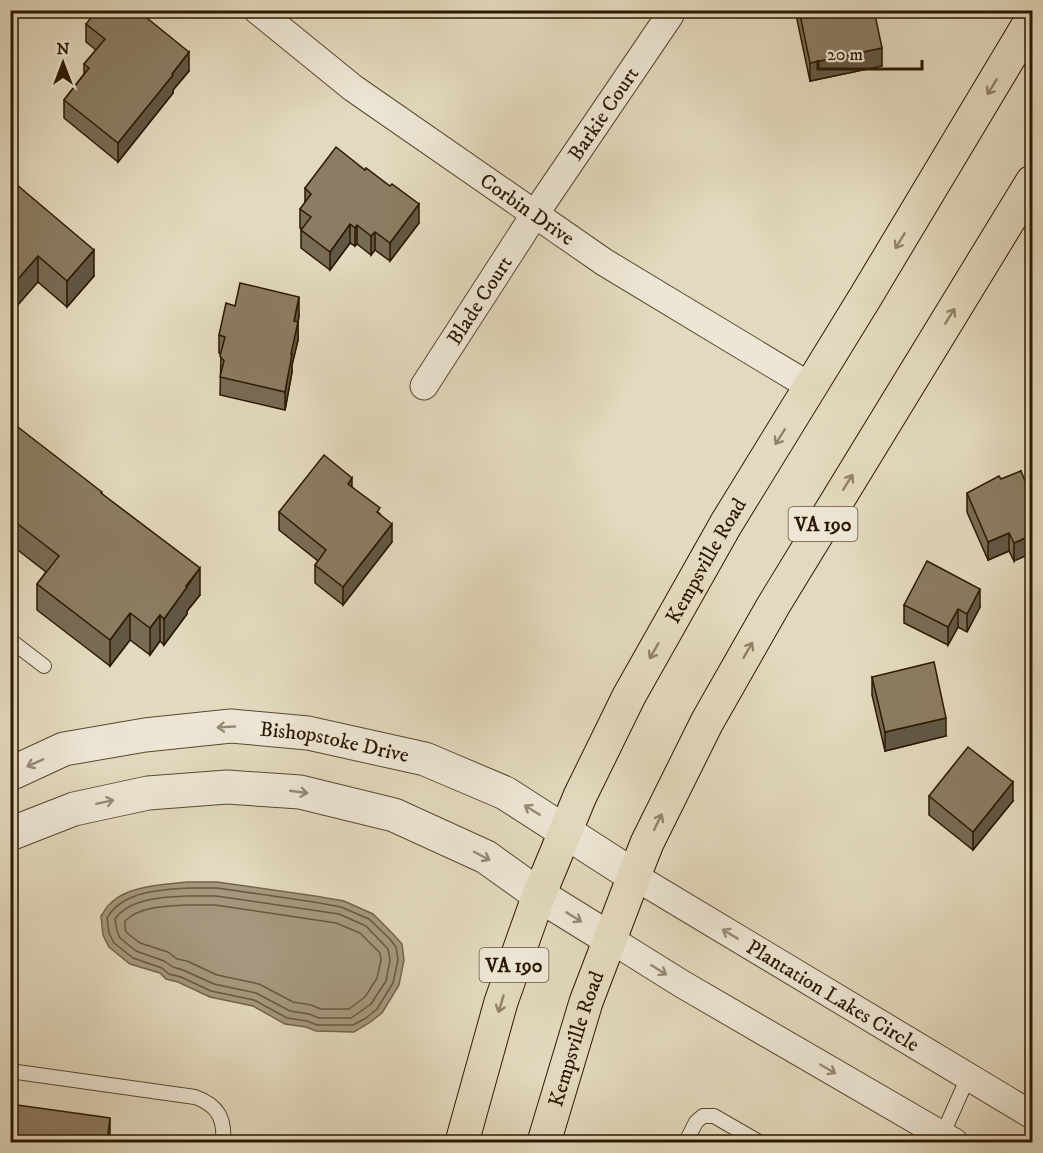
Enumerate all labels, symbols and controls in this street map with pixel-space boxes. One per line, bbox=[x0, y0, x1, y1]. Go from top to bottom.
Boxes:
north arrow bbox=[33, 33, 93, 93]
scale bar bbox=[818, 33, 922, 71]
text: N bbox=[56, 39, 70, 59]
text: 20 m bbox=[827, 44, 863, 66]
street label: Barkie Court bbox=[563, 62, 645, 166]
one-way arrow bbox=[985, 78, 997, 95]
street label: Corbin Drive bbox=[475, 168, 580, 252]
one-way arrow bbox=[893, 232, 905, 249]
street label: Blade Court bbox=[442, 251, 519, 350]
one-way arrow bbox=[945, 308, 957, 325]
one-way arrow bbox=[774, 428, 786, 445]
one-way arrow bbox=[842, 474, 855, 491]
street label: Kempsville Road bbox=[660, 493, 753, 629]
road number: VA 190 bbox=[788, 507, 858, 541]
one-way arrow bbox=[742, 641, 754, 658]
one-way arrow bbox=[648, 642, 660, 659]
street label: Bishopstoke Drive bbox=[259, 717, 412, 769]
one-way arrow bbox=[216, 722, 236, 733]
one-way arrow bbox=[27, 757, 45, 769]
one-way arrow bbox=[289, 787, 308, 798]
one-way arrow bbox=[95, 796, 115, 807]
one-way arrow bbox=[524, 803, 541, 815]
one-way arrow bbox=[652, 814, 664, 832]
one-way arrow bbox=[473, 850, 490, 862]
one-way arrow bbox=[565, 911, 582, 923]
one-way arrow bbox=[722, 927, 739, 939]
street label: Plantation Lakes Circle bbox=[741, 934, 924, 1058]
road number: VA 190 bbox=[480, 948, 548, 982]
one-way arrow bbox=[651, 963, 668, 976]
street label: Kempsville Road bbox=[543, 967, 611, 1110]
one-way arrow bbox=[495, 994, 506, 1013]
one-way arrow bbox=[819, 1063, 836, 1075]

